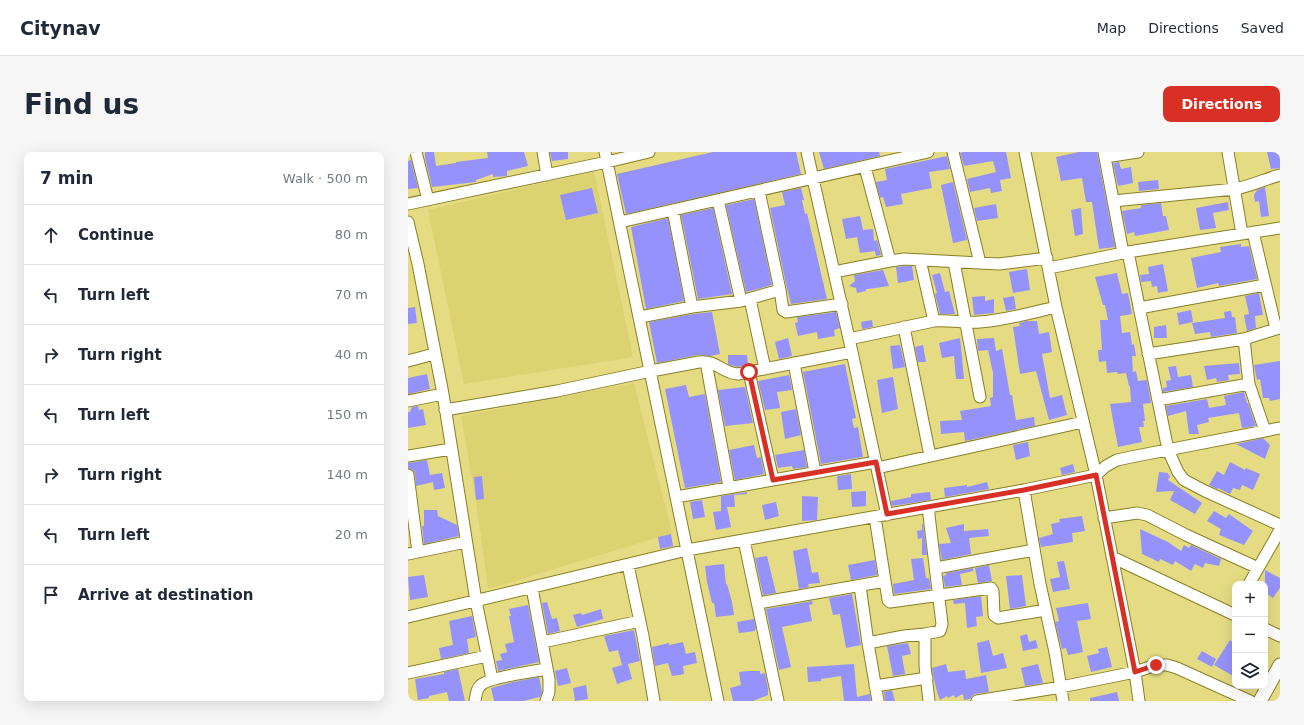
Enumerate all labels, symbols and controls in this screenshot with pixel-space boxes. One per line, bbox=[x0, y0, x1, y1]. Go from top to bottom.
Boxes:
text: Citynav bbox=[20, 17, 101, 39]
text: Map bbox=[1097, 20, 1126, 36]
text: Directions bbox=[1148, 20, 1219, 36]
text: Saved bbox=[1241, 20, 1284, 36]
button: Directions bbox=[1163, 86, 1280, 122]
text: Find us bbox=[24, 88, 139, 121]
text: 7 min bbox=[40, 168, 93, 188]
text: Walk · 500 m bbox=[283, 171, 368, 186]
icon: ahead bbox=[40, 224, 62, 246]
text: Continue bbox=[78, 226, 154, 244]
text: 80 m bbox=[335, 227, 368, 242]
icon: left bbox=[40, 284, 62, 306]
text: Turn left bbox=[78, 286, 150, 304]
text: 70 m bbox=[335, 287, 368, 302]
icon: right bbox=[40, 344, 62, 366]
text: Turn right bbox=[78, 346, 162, 364]
text: 40 m bbox=[335, 347, 368, 362]
route start bbox=[740, 363, 758, 381]
icon: left bbox=[40, 404, 62, 426]
text: Turn left bbox=[78, 406, 150, 424]
text: 150 m bbox=[326, 407, 368, 422]
icon: right bbox=[40, 464, 62, 486]
text: Turn right bbox=[78, 466, 162, 484]
text: 140 m bbox=[326, 467, 368, 482]
icon: left bbox=[40, 524, 62, 546]
text: Turn left bbox=[78, 526, 150, 544]
text: 20 m bbox=[335, 527, 368, 542]
map controls bbox=[1232, 581, 1268, 689]
button: + bbox=[1232, 581, 1268, 617]
icon: arrive bbox=[40, 584, 62, 606]
text: Arrive at destination bbox=[78, 586, 253, 604]
button: − bbox=[1232, 617, 1268, 653]
button: layers bbox=[1232, 653, 1268, 689]
route end bbox=[1147, 656, 1165, 674]

